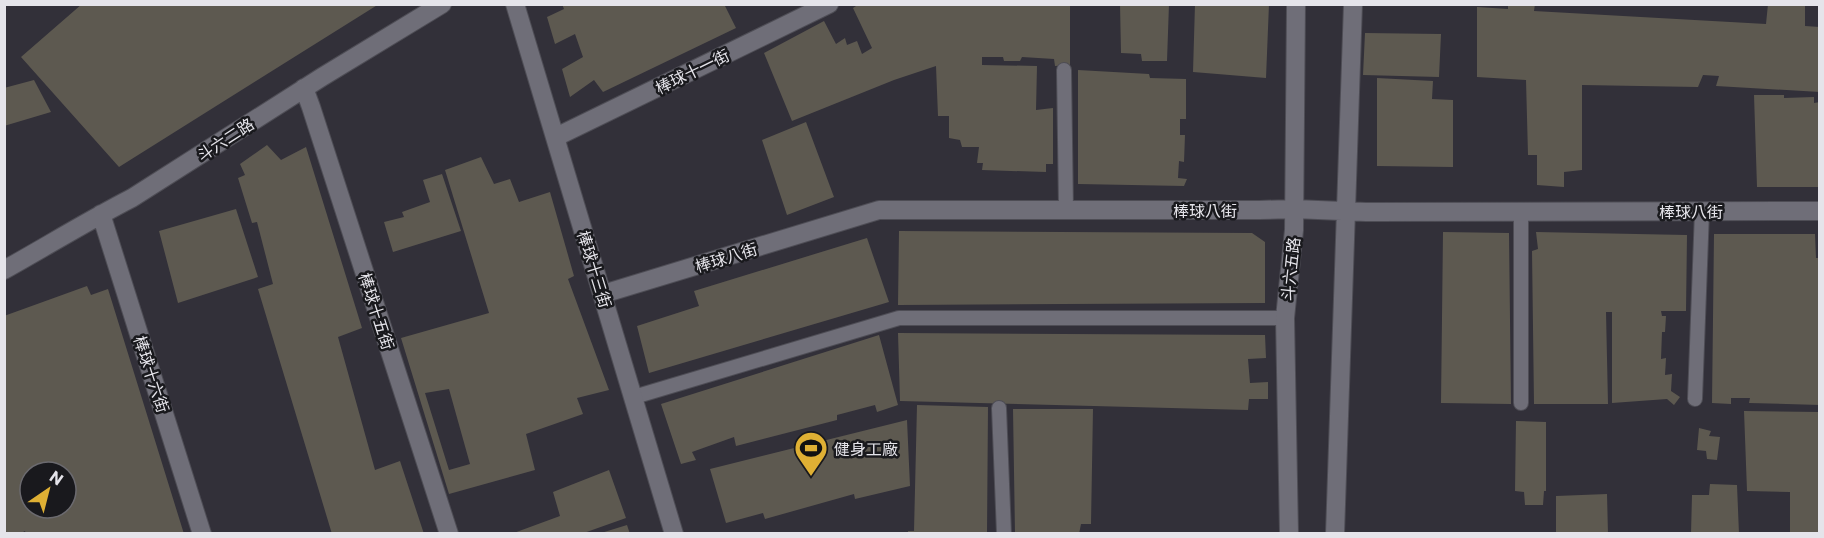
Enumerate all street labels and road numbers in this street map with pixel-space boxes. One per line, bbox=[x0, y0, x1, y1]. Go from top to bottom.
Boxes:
street label: 棒球十一街 bbox=[652, 45, 732, 97]
street label: 斗六二路 bbox=[193, 114, 257, 164]
street label: 棒球八街 bbox=[1173, 201, 1237, 220]
street label: 棒球八街 bbox=[1659, 202, 1723, 221]
street label: 棒球十三街 bbox=[574, 228, 616, 310]
street label: 斗六五路 bbox=[1277, 236, 1303, 302]
street label: 棒球八街 bbox=[693, 239, 759, 275]
street label: 棒球十五街 bbox=[356, 270, 398, 352]
street label: 棒球十六街 bbox=[131, 333, 173, 415]

